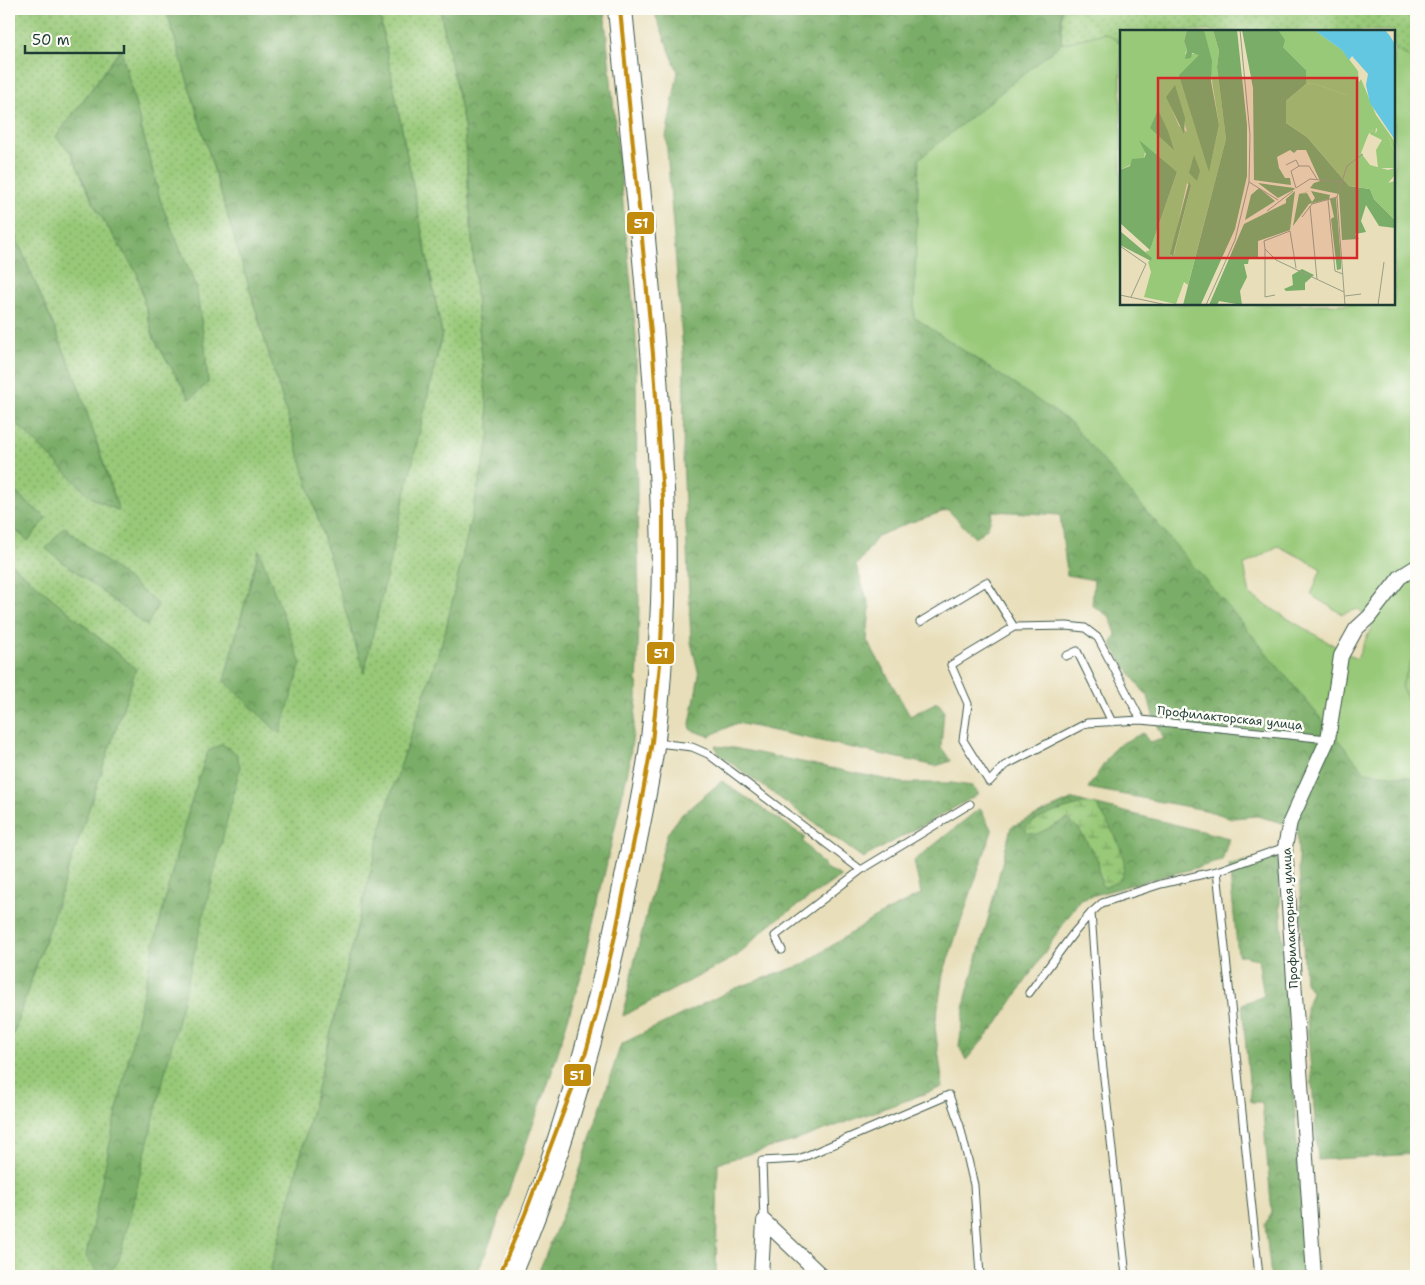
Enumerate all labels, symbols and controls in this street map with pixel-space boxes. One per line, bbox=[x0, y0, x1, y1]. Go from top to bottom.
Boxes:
scale bar bbox=[25, 22, 124, 54]
text: 50 m bbox=[32, 30, 70, 50]
inset map bbox=[1120, 30, 1395, 305]
line badge: 51 bbox=[626, 211, 655, 235]
text: 51 bbox=[634, 214, 648, 232]
line badge: 51 bbox=[646, 641, 675, 665]
text: 51 bbox=[654, 644, 668, 662]
street label: Профилакторская улица bbox=[1157, 702, 1304, 734]
street label: Профилакторная улица bbox=[1278, 847, 1302, 989]
line badge: 51 bbox=[563, 1063, 592, 1087]
text: 51 bbox=[570, 1066, 584, 1084]

